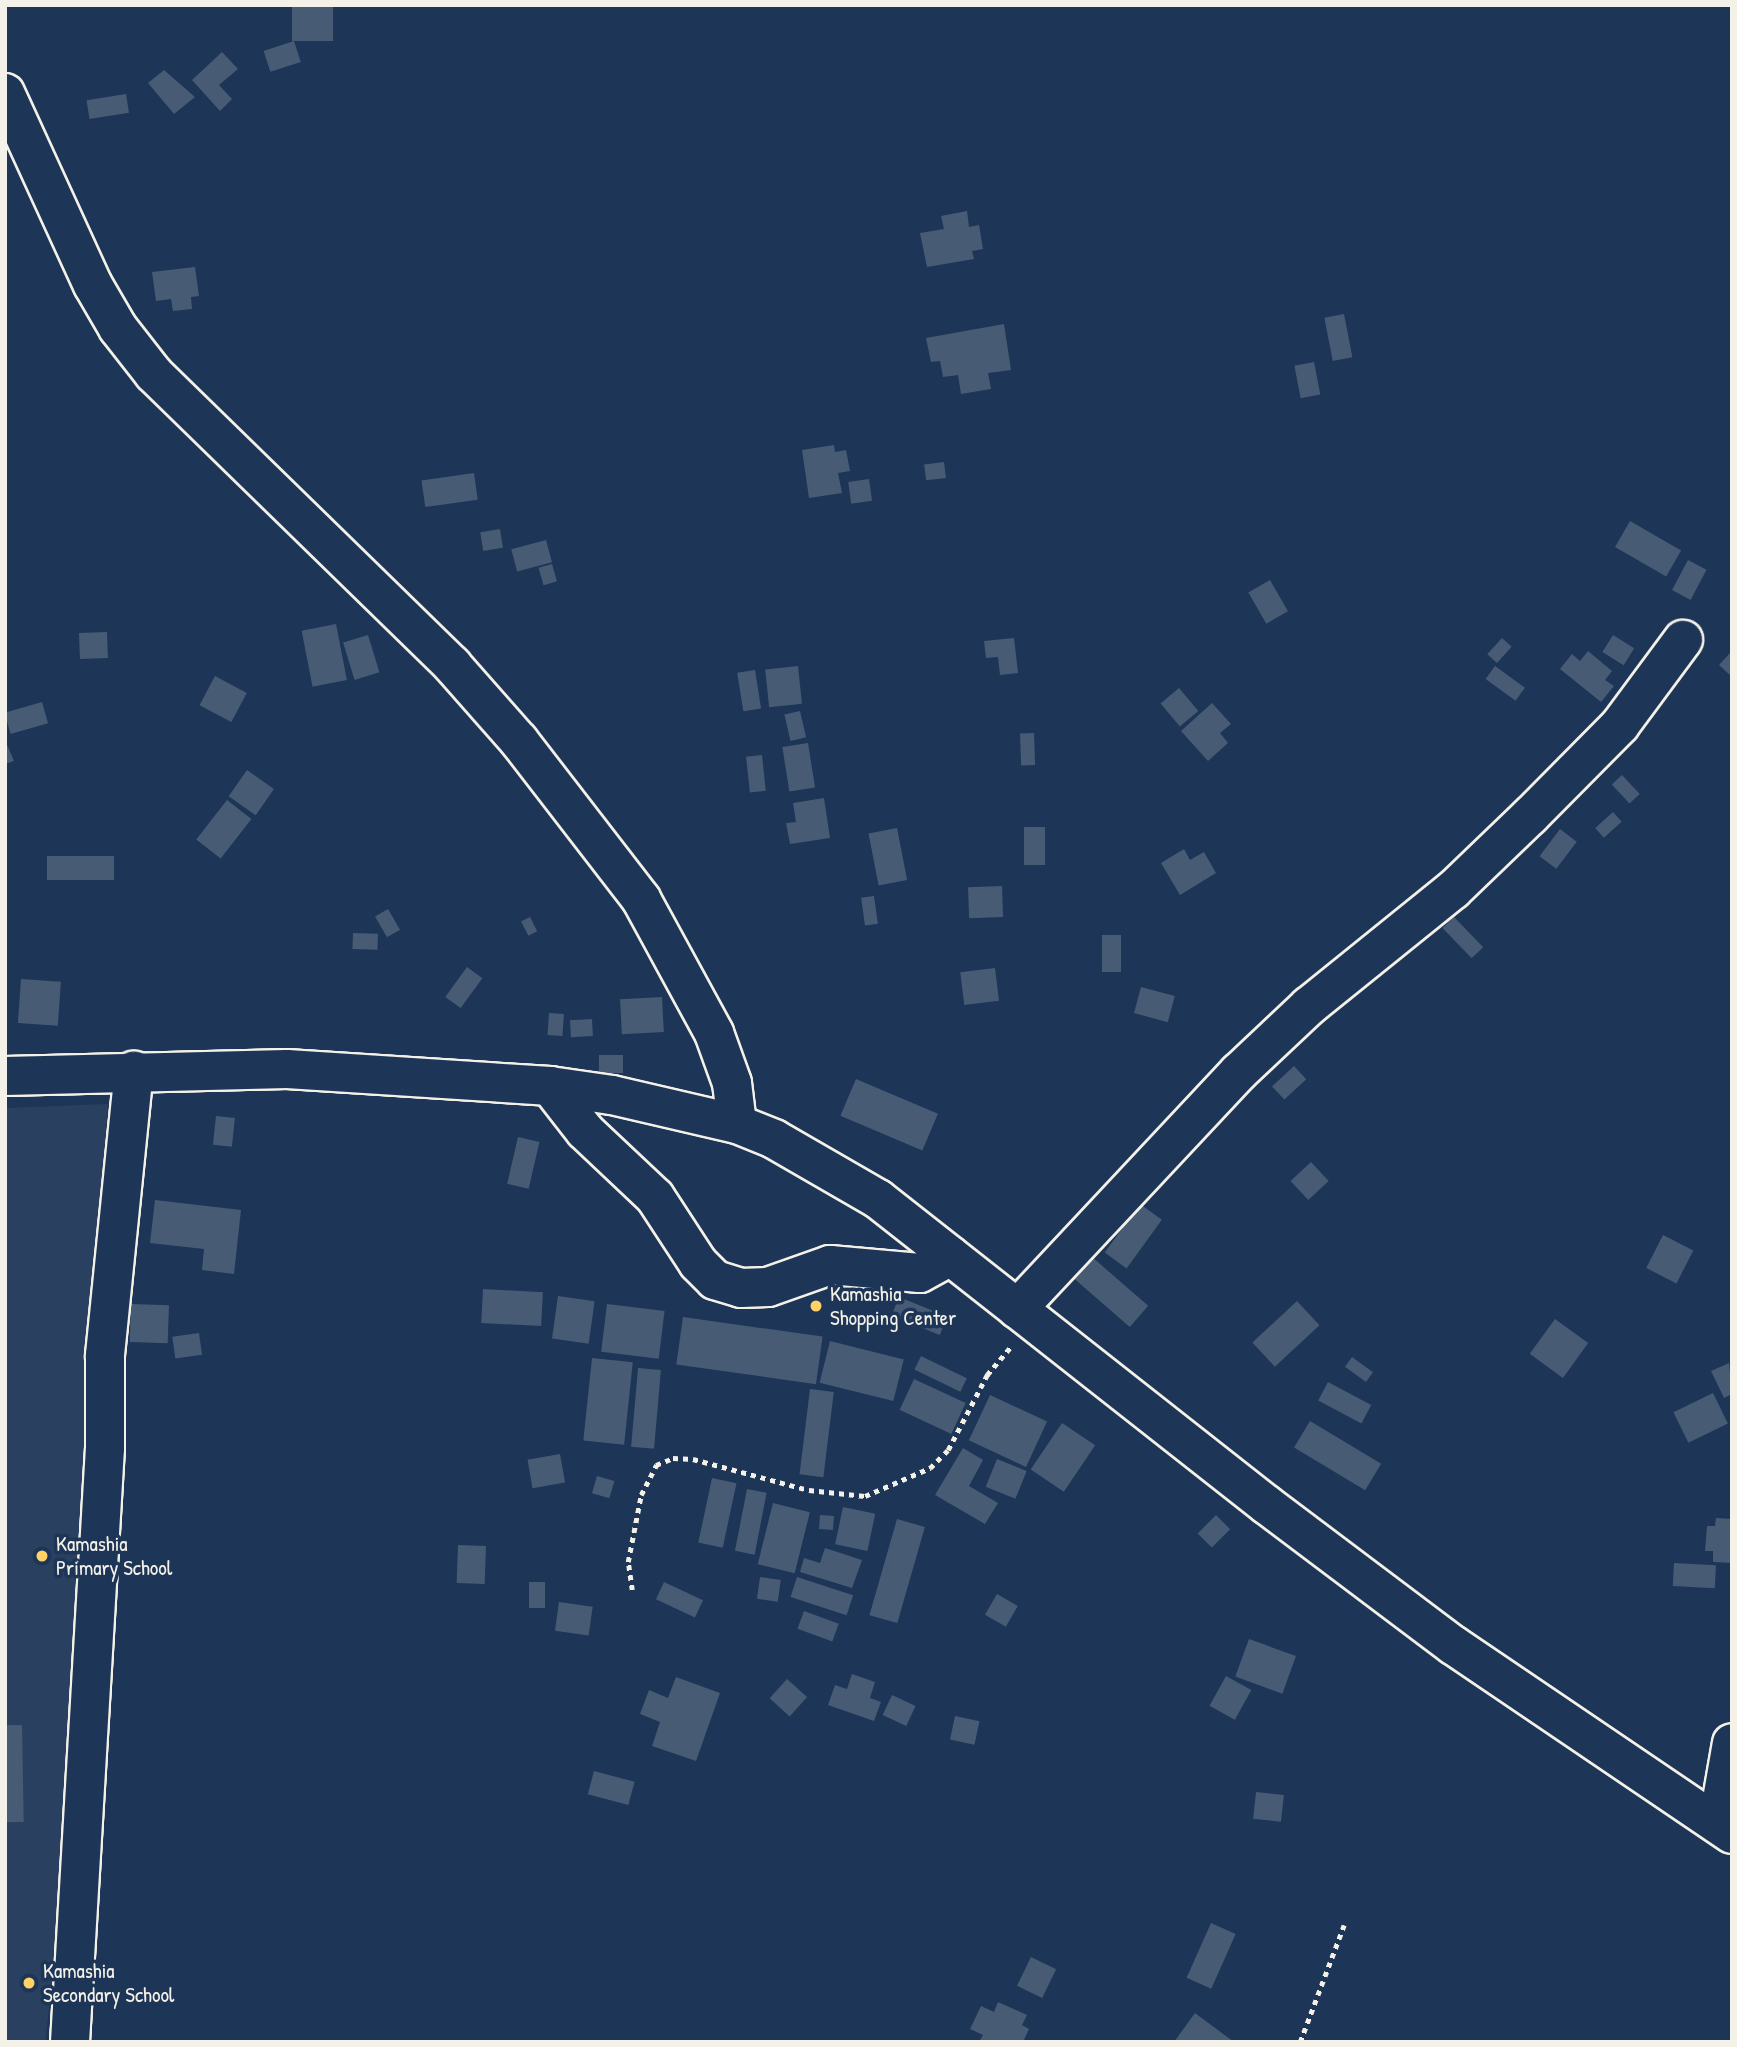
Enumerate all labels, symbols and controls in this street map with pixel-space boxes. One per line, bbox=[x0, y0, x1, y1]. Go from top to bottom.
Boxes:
place label: Kamashia Shopping Center bbox=[830, 1281, 956, 1331]
marker: Kamashia Shopping Center bbox=[808, 1298, 824, 1314]
place label: Kamashia Primary School bbox=[56, 1531, 172, 1581]
marker: Kamashia Primary School bbox=[34, 1548, 50, 1564]
place label: Kamashia Secondary School bbox=[43, 1958, 174, 2008]
marker: Kamashia Secondary School bbox=[21, 1975, 37, 1991]

